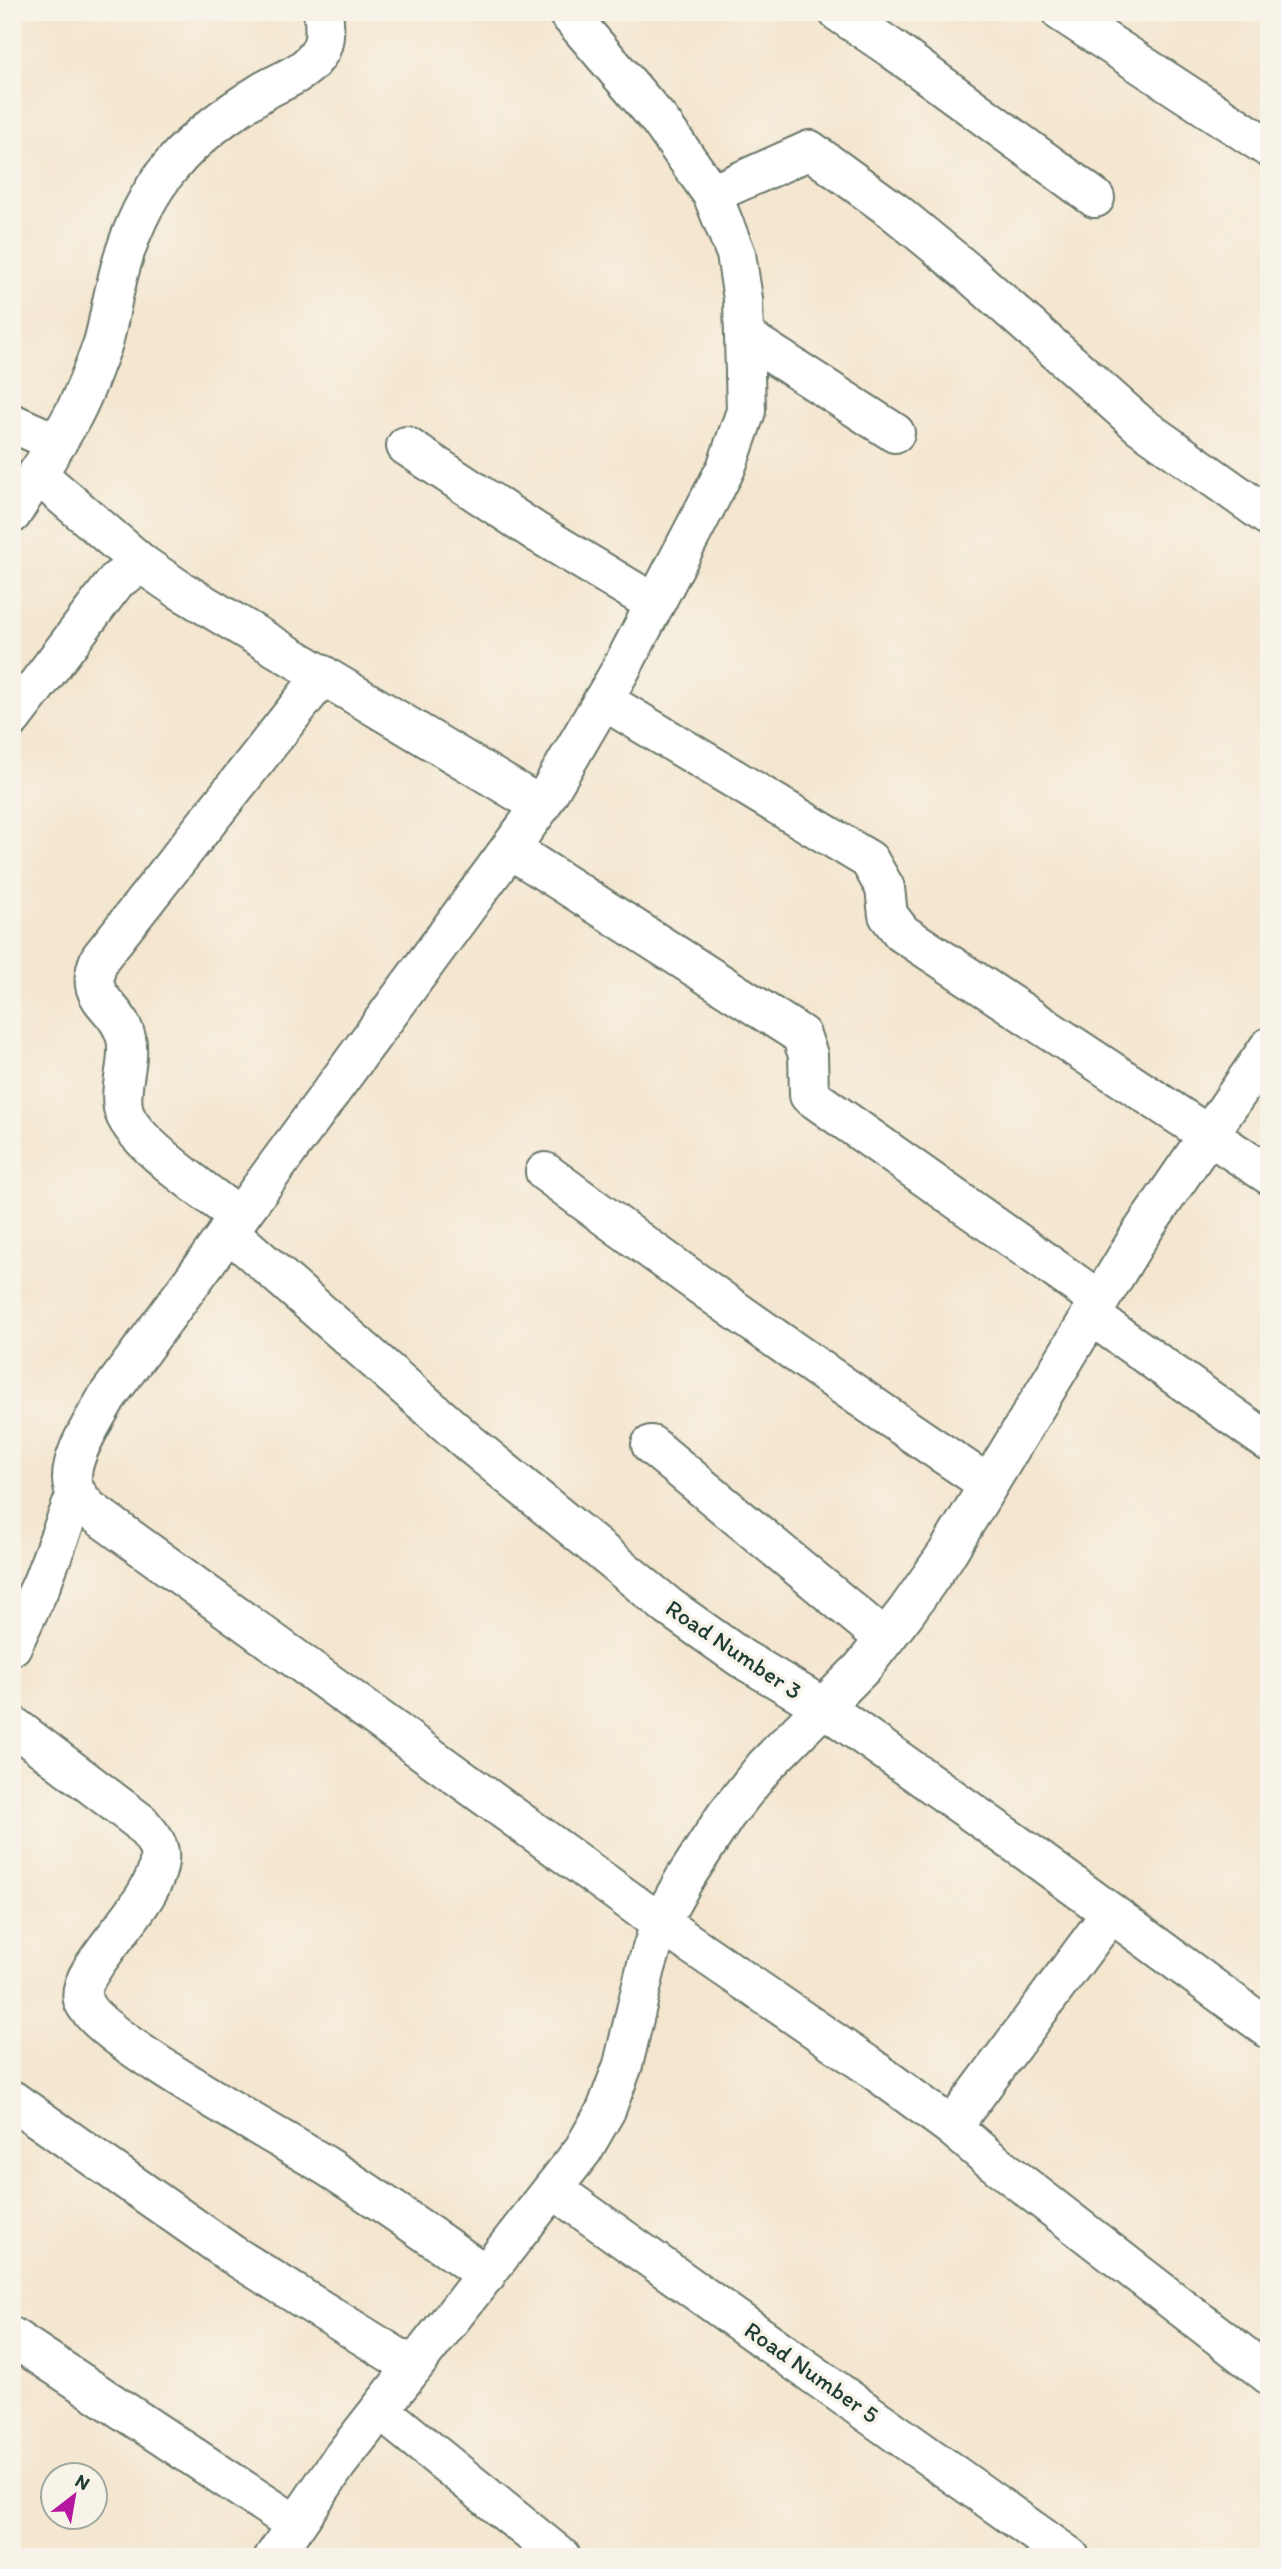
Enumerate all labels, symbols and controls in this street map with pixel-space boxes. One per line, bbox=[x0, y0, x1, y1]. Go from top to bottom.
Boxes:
street label: Road Number 3 bbox=[660, 1593, 808, 1705]
street label: Road Number 5 bbox=[739, 2315, 885, 2429]
north arrow bbox=[38, 2460, 108, 2530]
text: N bbox=[71, 2469, 94, 2495]

